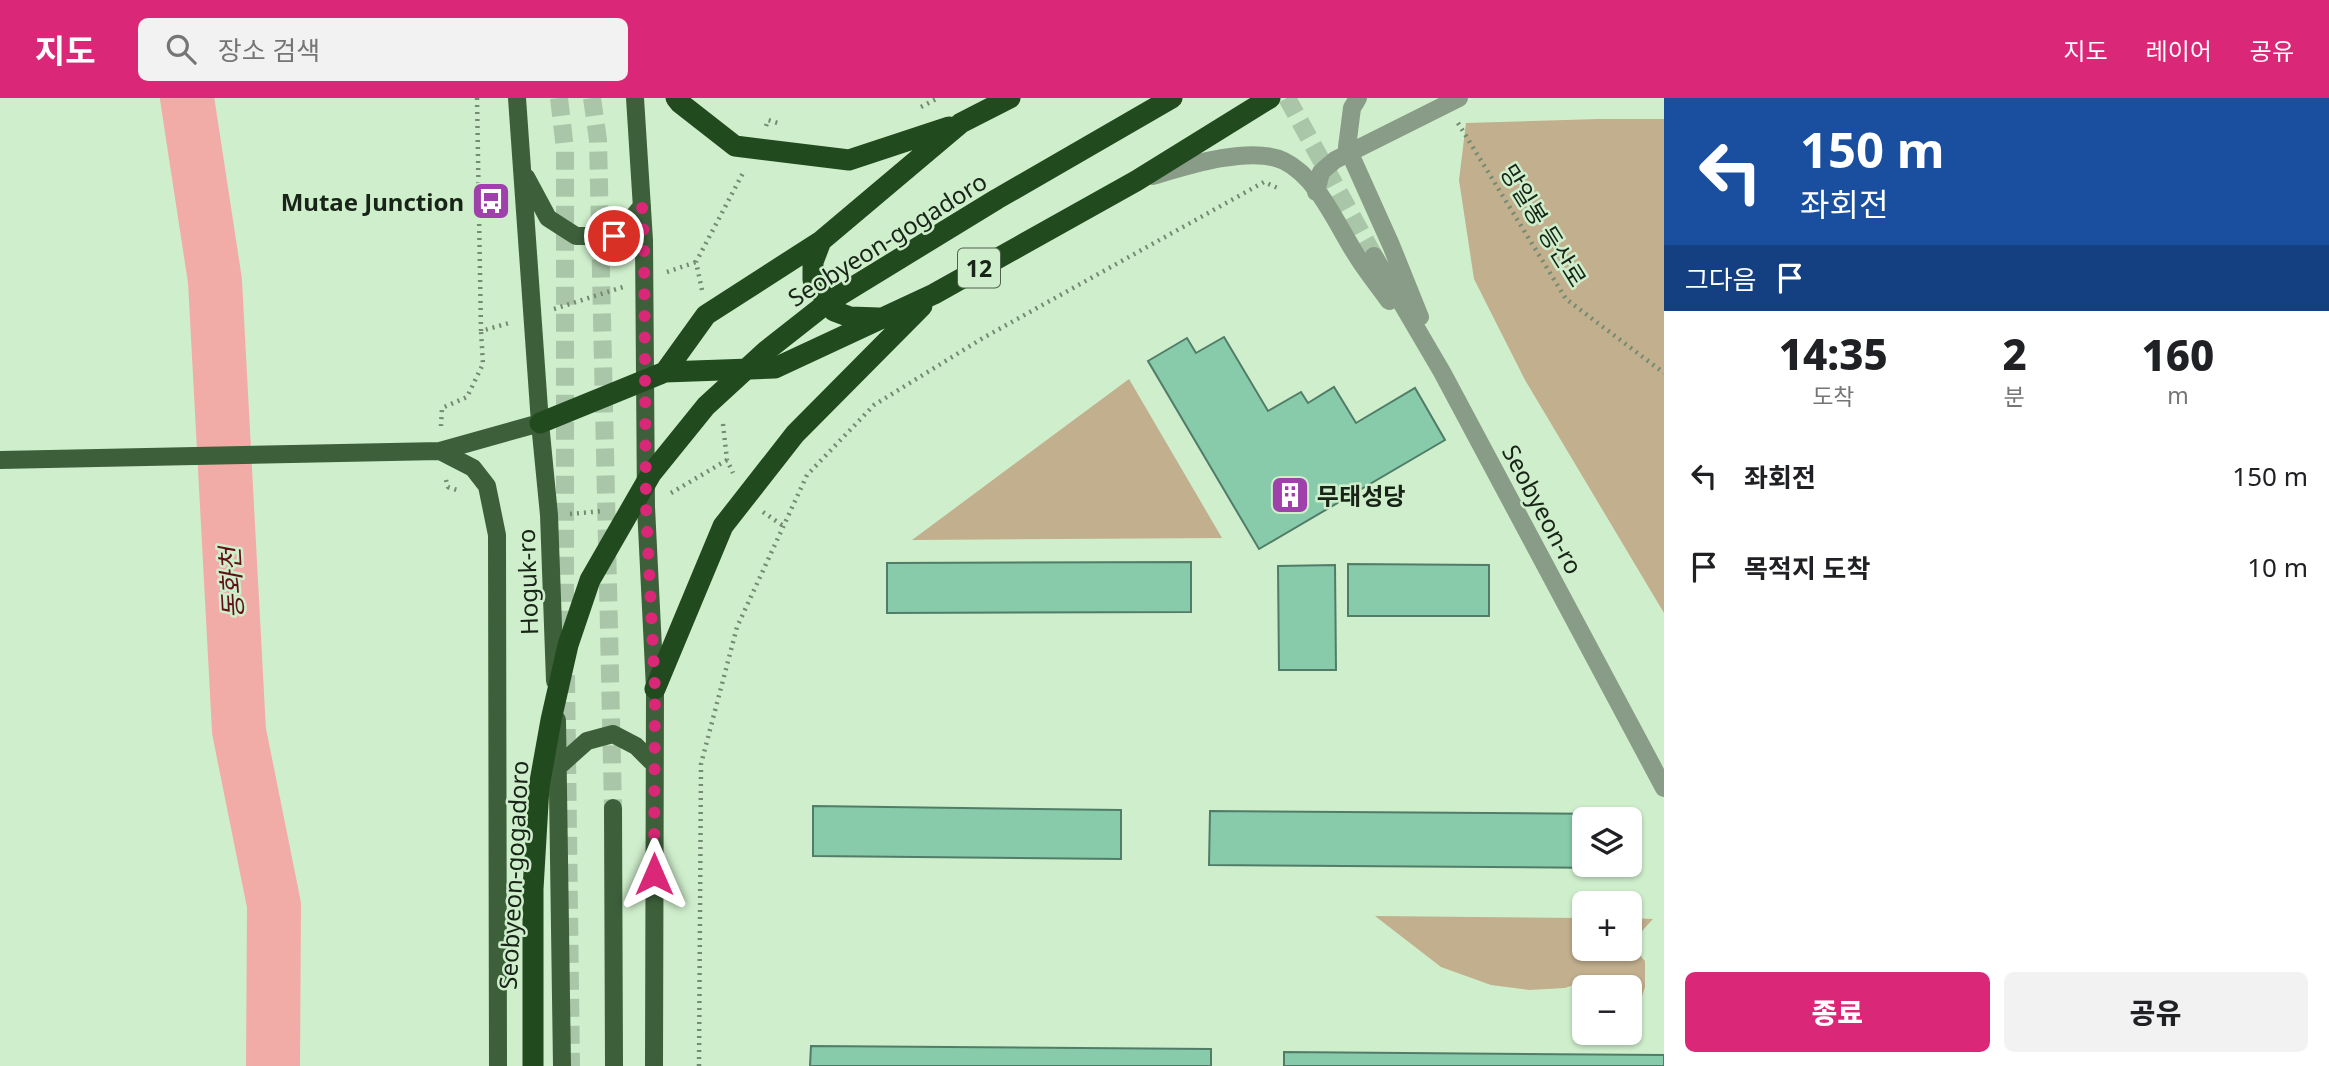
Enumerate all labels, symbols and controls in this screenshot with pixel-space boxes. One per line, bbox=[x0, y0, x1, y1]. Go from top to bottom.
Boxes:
search box bbox=[138, 18, 628, 81]
text: 지도 bbox=[35, 28, 96, 73]
icon: search bbox=[162, 30, 200, 68]
text: 장소 검색 bbox=[218, 32, 320, 68]
text: 지도 bbox=[2063, 34, 2108, 67]
text: 레이어 bbox=[2146, 34, 2212, 67]
text: 공유 bbox=[2250, 34, 2294, 67]
text: 150 m bbox=[1800, 116, 1945, 182]
icon: left bbox=[1685, 126, 1776, 217]
street label: 망일봉 등산로 bbox=[1493, 157, 1595, 293]
street label: Seobyeon-gogadoro bbox=[781, 164, 993, 314]
bus stop icon: Mutae Junction bbox=[470, 180, 512, 222]
text: 좌회전 bbox=[1800, 182, 1888, 225]
place label: Mutae Junction bbox=[281, 185, 464, 218]
pin bbox=[584, 206, 644, 266]
icon: arrive bbox=[595, 217, 633, 255]
road number: 12 bbox=[958, 248, 1000, 288]
icon: arrive bbox=[1771, 259, 1809, 297]
text: 그다음 bbox=[1685, 261, 1757, 297]
text: 14:35 bbox=[1779, 325, 1888, 382]
text: 2 bbox=[2002, 325, 2027, 382]
text: 160 bbox=[2141, 326, 2214, 383]
text: m bbox=[2167, 379, 2189, 411]
text: 도착 bbox=[1812, 380, 1854, 412]
text: 분 bbox=[2004, 380, 2025, 412]
street label: Seobyeon-ro bbox=[1495, 438, 1591, 580]
icon: left bbox=[1685, 457, 1723, 495]
text: 150 m bbox=[2232, 458, 2308, 494]
text: 좌회전 bbox=[1744, 459, 1816, 495]
building icon: 무태성당 bbox=[1269, 474, 1311, 516]
place label: 무태성당 bbox=[1317, 479, 1405, 512]
street label: Hoguk-ro bbox=[509, 528, 545, 636]
water label: 동화천 bbox=[211, 543, 251, 620]
icon: arrive bbox=[1685, 548, 1723, 586]
text: 10 m bbox=[2247, 549, 2308, 585]
text: 목적지 도착 bbox=[1744, 550, 1870, 586]
street label: Seobyeon-gogadoro bbox=[491, 760, 535, 990]
map controls bbox=[1572, 807, 1642, 1045]
button: layers bbox=[1572, 807, 1642, 877]
position arrow bbox=[617, 837, 691, 911]
button: + bbox=[1572, 891, 1642, 961]
button: 종료 bbox=[1685, 972, 1990, 1052]
button: 공유 bbox=[2004, 972, 2308, 1052]
button: − bbox=[1572, 975, 1642, 1045]

